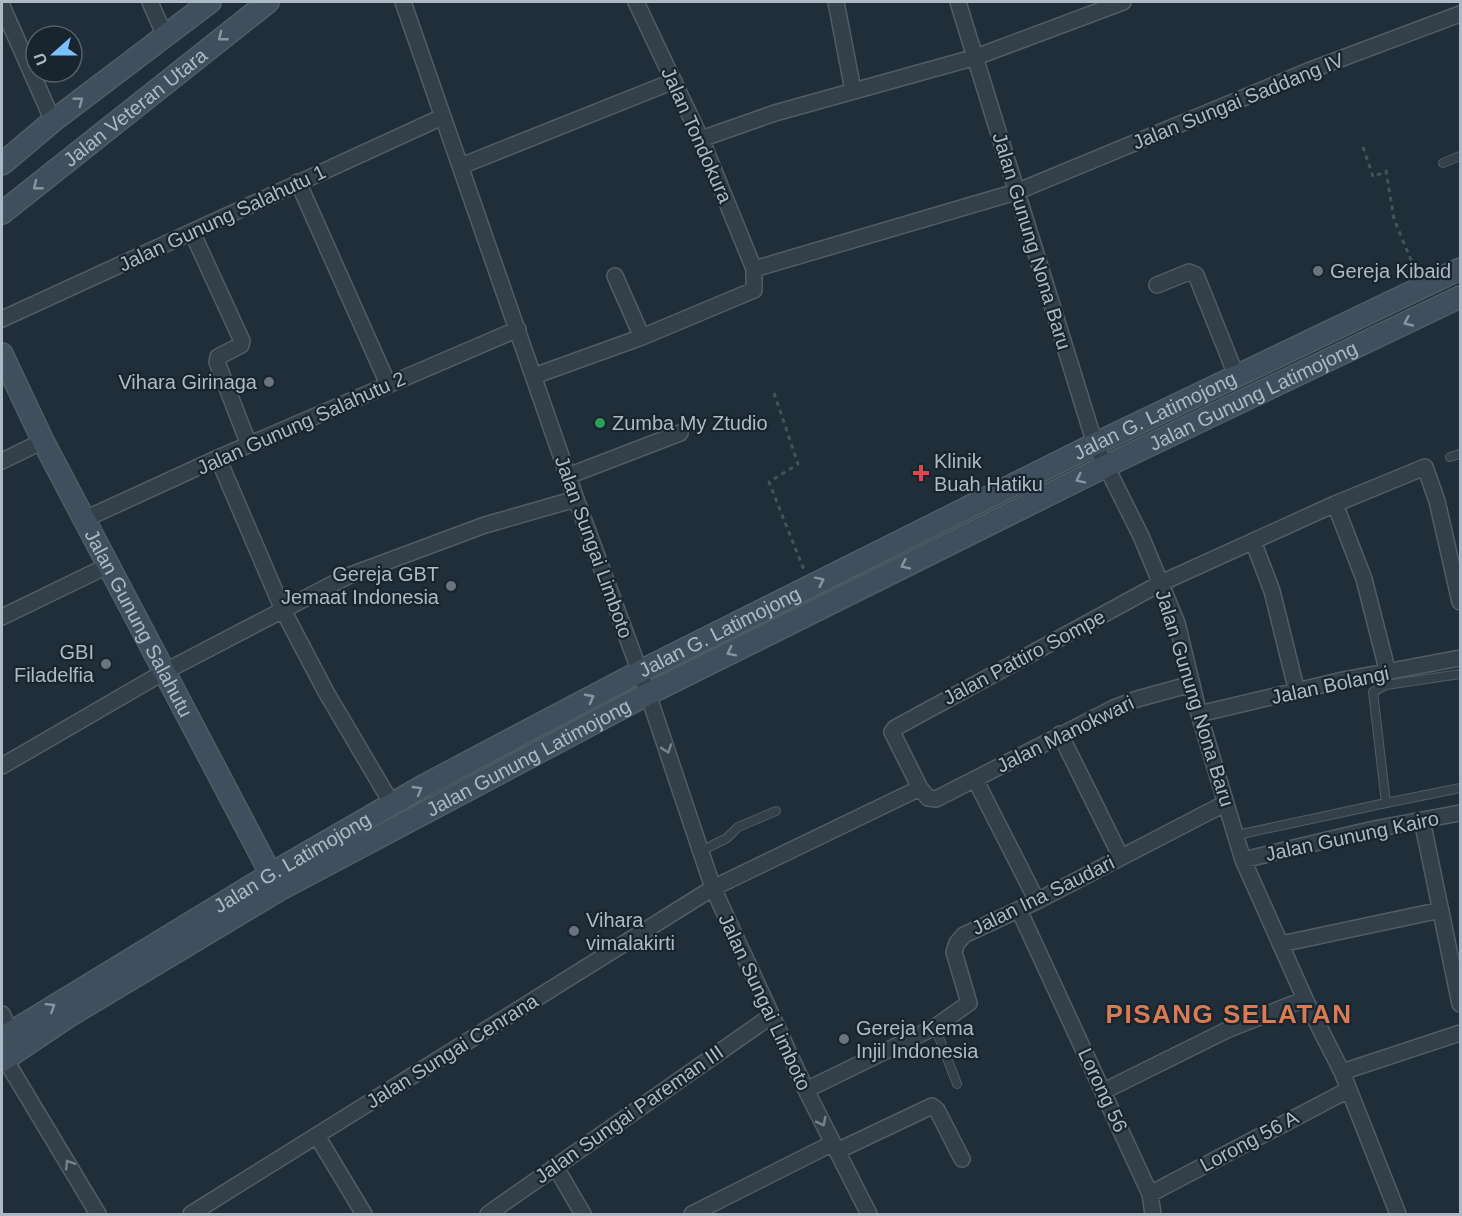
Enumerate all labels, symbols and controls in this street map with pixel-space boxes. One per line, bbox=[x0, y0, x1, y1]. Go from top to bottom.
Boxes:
north arrow bbox=[24, 24, 84, 84]
one-way arrow bbox=[217, 30, 228, 41]
street label: Jalan Veteran Utara bbox=[59, 43, 212, 171]
street label: Jalan Sungai Saddang IV bbox=[1129, 48, 1347, 153]
text: U bbox=[30, 51, 50, 68]
street label: Jalan Tondokura bbox=[657, 64, 737, 207]
one-way arrow bbox=[73, 97, 84, 108]
street label: Jalan Gunung Nona Baru bbox=[988, 130, 1076, 352]
street label: Jalan Gunung Salahutu 1 bbox=[115, 160, 329, 276]
one-way arrow bbox=[33, 178, 44, 189]
place label: Gereja Kibaid bbox=[1330, 260, 1451, 282]
marker: Gereja Kibaid bbox=[1311, 264, 1325, 278]
one-way arrow bbox=[1403, 315, 1414, 327]
street label: Jalan Gunung Latimojong bbox=[1145, 337, 1361, 455]
street label: Jalan Gunung Salahutu 2 bbox=[193, 367, 409, 479]
street label: Jalan G. Latimojong bbox=[1070, 367, 1240, 464]
place label: Vihara Girinaga bbox=[118, 371, 258, 393]
marker: Vihara Girinaga bbox=[262, 375, 276, 389]
place label: Zumba My Ztudio bbox=[612, 412, 768, 434]
marker: Zumba My Ztudio bbox=[593, 416, 607, 430]
place label: Klinik Buah Hatiku bbox=[934, 450, 1043, 495]
street label: Jalan Sungai Limboto bbox=[551, 453, 637, 641]
marker: Klinik Buah Hatiku bbox=[912, 464, 930, 482]
one-way arrow bbox=[1075, 471, 1086, 483]
street label: Jalan Gunung Salahutu bbox=[80, 526, 197, 721]
one-way arrow bbox=[901, 558, 912, 570]
place label: Gereja GBT Jemaat Indonesia bbox=[281, 563, 440, 608]
one-way arrow bbox=[813, 577, 824, 588]
marker: Gereja GBT Jemaat Indonesia bbox=[444, 579, 458, 593]
street label: Jalan G. Latimojong bbox=[635, 582, 804, 681]
street label: Jalan Gunung Nona Baru bbox=[1151, 587, 1239, 809]
street label: Jalan Pattiro Sompe bbox=[939, 605, 1109, 709]
place label: GBI Filadelfia bbox=[14, 641, 95, 686]
one-way arrow bbox=[726, 645, 737, 657]
marker: GBI Filadelfia bbox=[99, 657, 113, 671]
street label: Jalan Bolangi bbox=[1269, 662, 1391, 708]
street label: Jalan Manokwari bbox=[993, 691, 1137, 777]
street label: Jalan Gunung Latimojong bbox=[423, 694, 634, 821]
one-way arrow bbox=[583, 694, 594, 705]
one-way arrow bbox=[659, 743, 672, 754]
one-way arrow bbox=[411, 785, 422, 797]
street label: Jalan Gunung Kairo bbox=[1263, 807, 1441, 865]
street label: Jalan G. Latimojong bbox=[210, 808, 374, 917]
street label: Jalan Ina Saudari bbox=[968, 851, 1118, 939]
place label: Vihara vimalakirti bbox=[586, 909, 675, 954]
street label: Jalan Sungai Limboto bbox=[714, 910, 816, 1094]
marker: Vihara vimalakirti bbox=[567, 924, 581, 938]
street label: Jalan Sungai Cenrana bbox=[362, 989, 542, 1113]
district label: PISANG SELATAN bbox=[1106, 999, 1352, 1029]
one-way arrow bbox=[45, 1002, 55, 1014]
place label: Gereja Kema Injil Indonesia bbox=[856, 1017, 979, 1062]
marker: Gereja Kema Injil Indonesia bbox=[837, 1032, 851, 1046]
street label: Jalan Sungai Pareman III bbox=[531, 1041, 727, 1187]
street label: Lorong 56 bbox=[1074, 1045, 1132, 1135]
street label: Lorong 56 A bbox=[1196, 1106, 1302, 1176]
one-way arrow bbox=[815, 1116, 826, 1127]
one-way arrow bbox=[65, 1160, 76, 1171]

